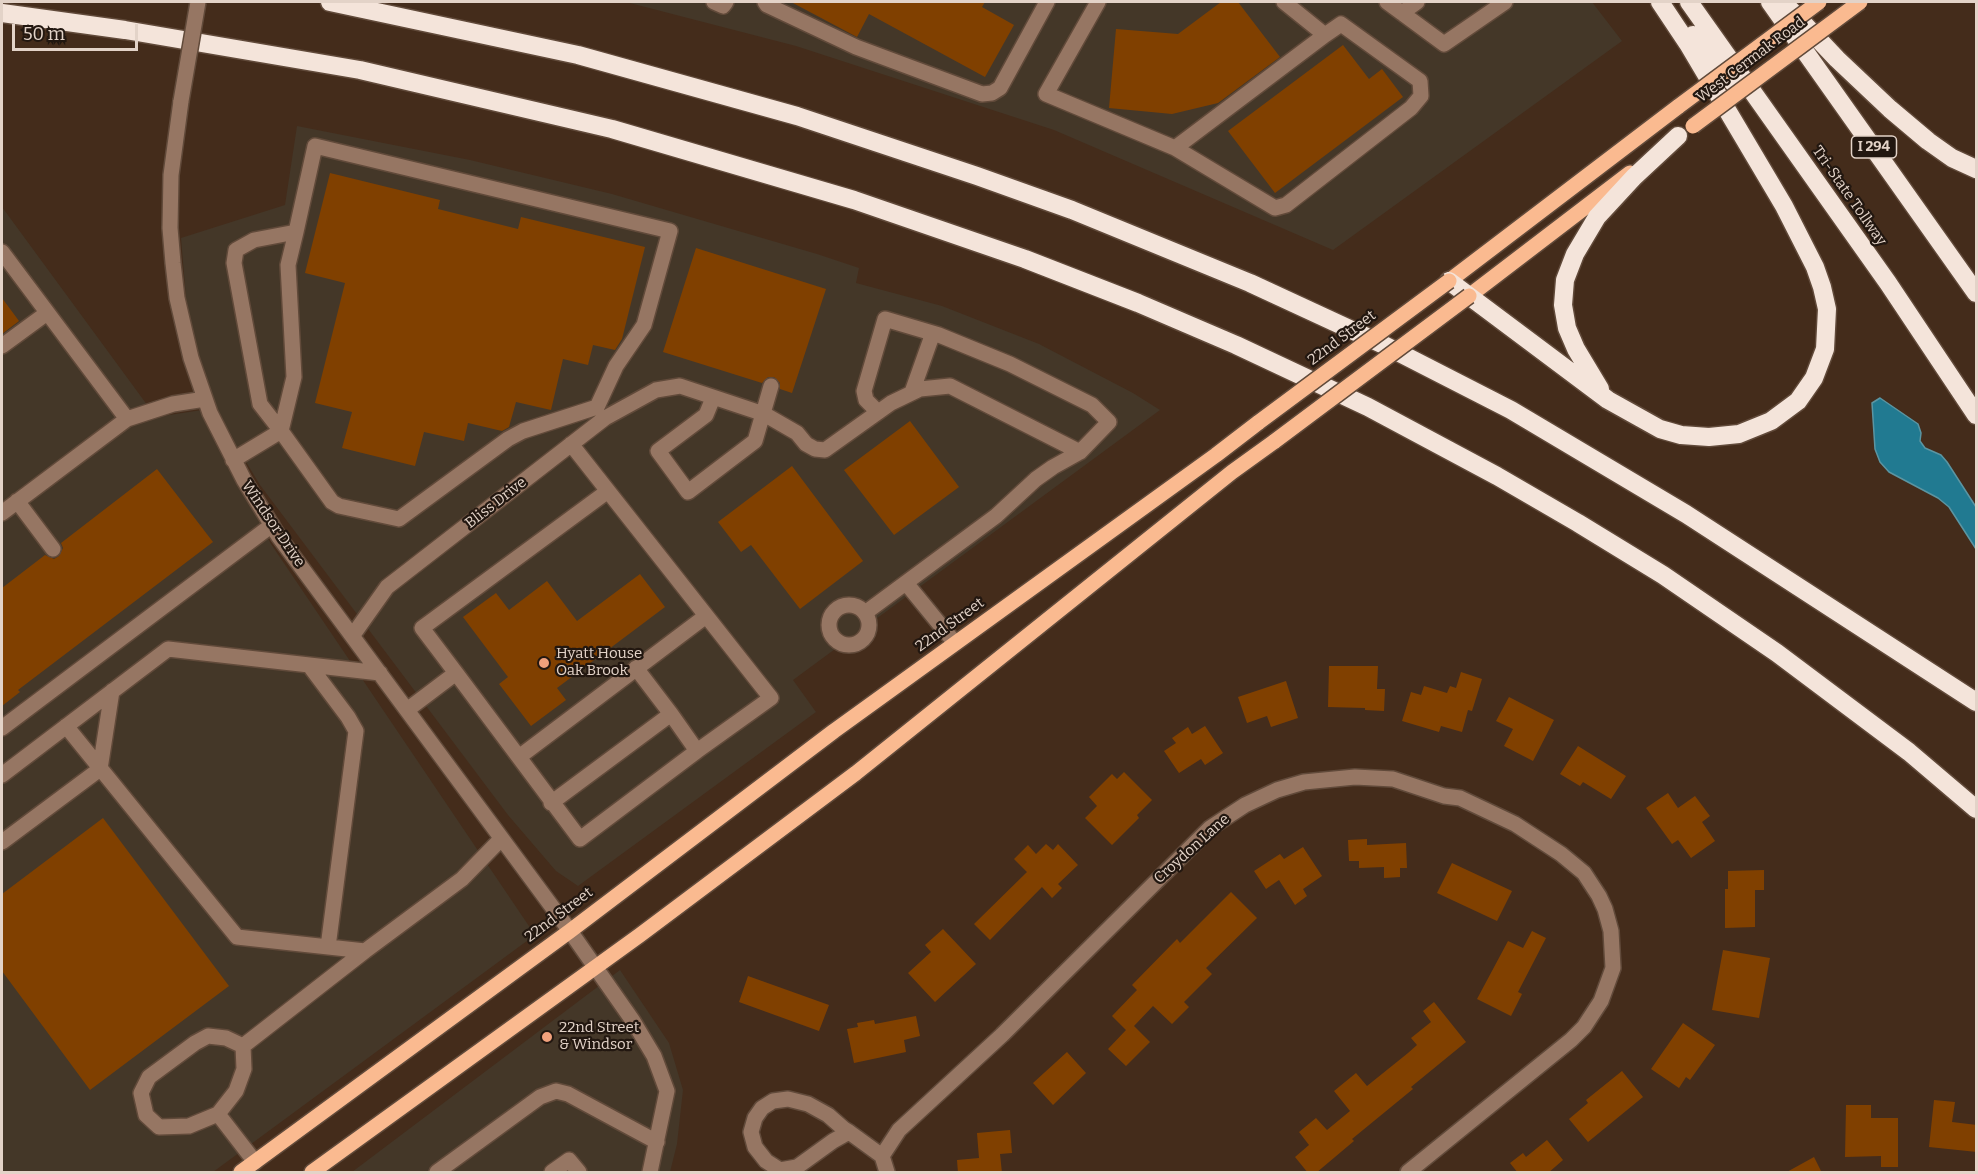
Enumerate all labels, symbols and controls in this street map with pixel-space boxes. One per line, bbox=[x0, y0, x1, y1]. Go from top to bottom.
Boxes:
scale bar bbox=[15, 12, 141, 50]
street label: West Cermak Road bbox=[1693, 13, 1809, 107]
text: 50 m bbox=[23, 23, 65, 45]
road number: I 294 bbox=[1852, 136, 1896, 158]
street label: Tri-State Tollway bbox=[1808, 143, 1890, 249]
street label: 22nd Street bbox=[1305, 307, 1379, 369]
street label: Bliss Drive bbox=[462, 474, 530, 532]
street label: Windsor Drive bbox=[238, 478, 308, 570]
street label: 22nd Street bbox=[912, 594, 988, 656]
place label: Hyatt House Oak Brook bbox=[556, 645, 642, 680]
marker: Hyatt House Oak Brook bbox=[537, 656, 551, 670]
street label: Croydon Lane bbox=[1151, 810, 1233, 888]
street label: 22nd Street bbox=[522, 884, 596, 946]
place label: 22nd Street & Windsor bbox=[559, 1019, 639, 1054]
marker: 22nd Street & Windsor bbox=[540, 1030, 554, 1044]

